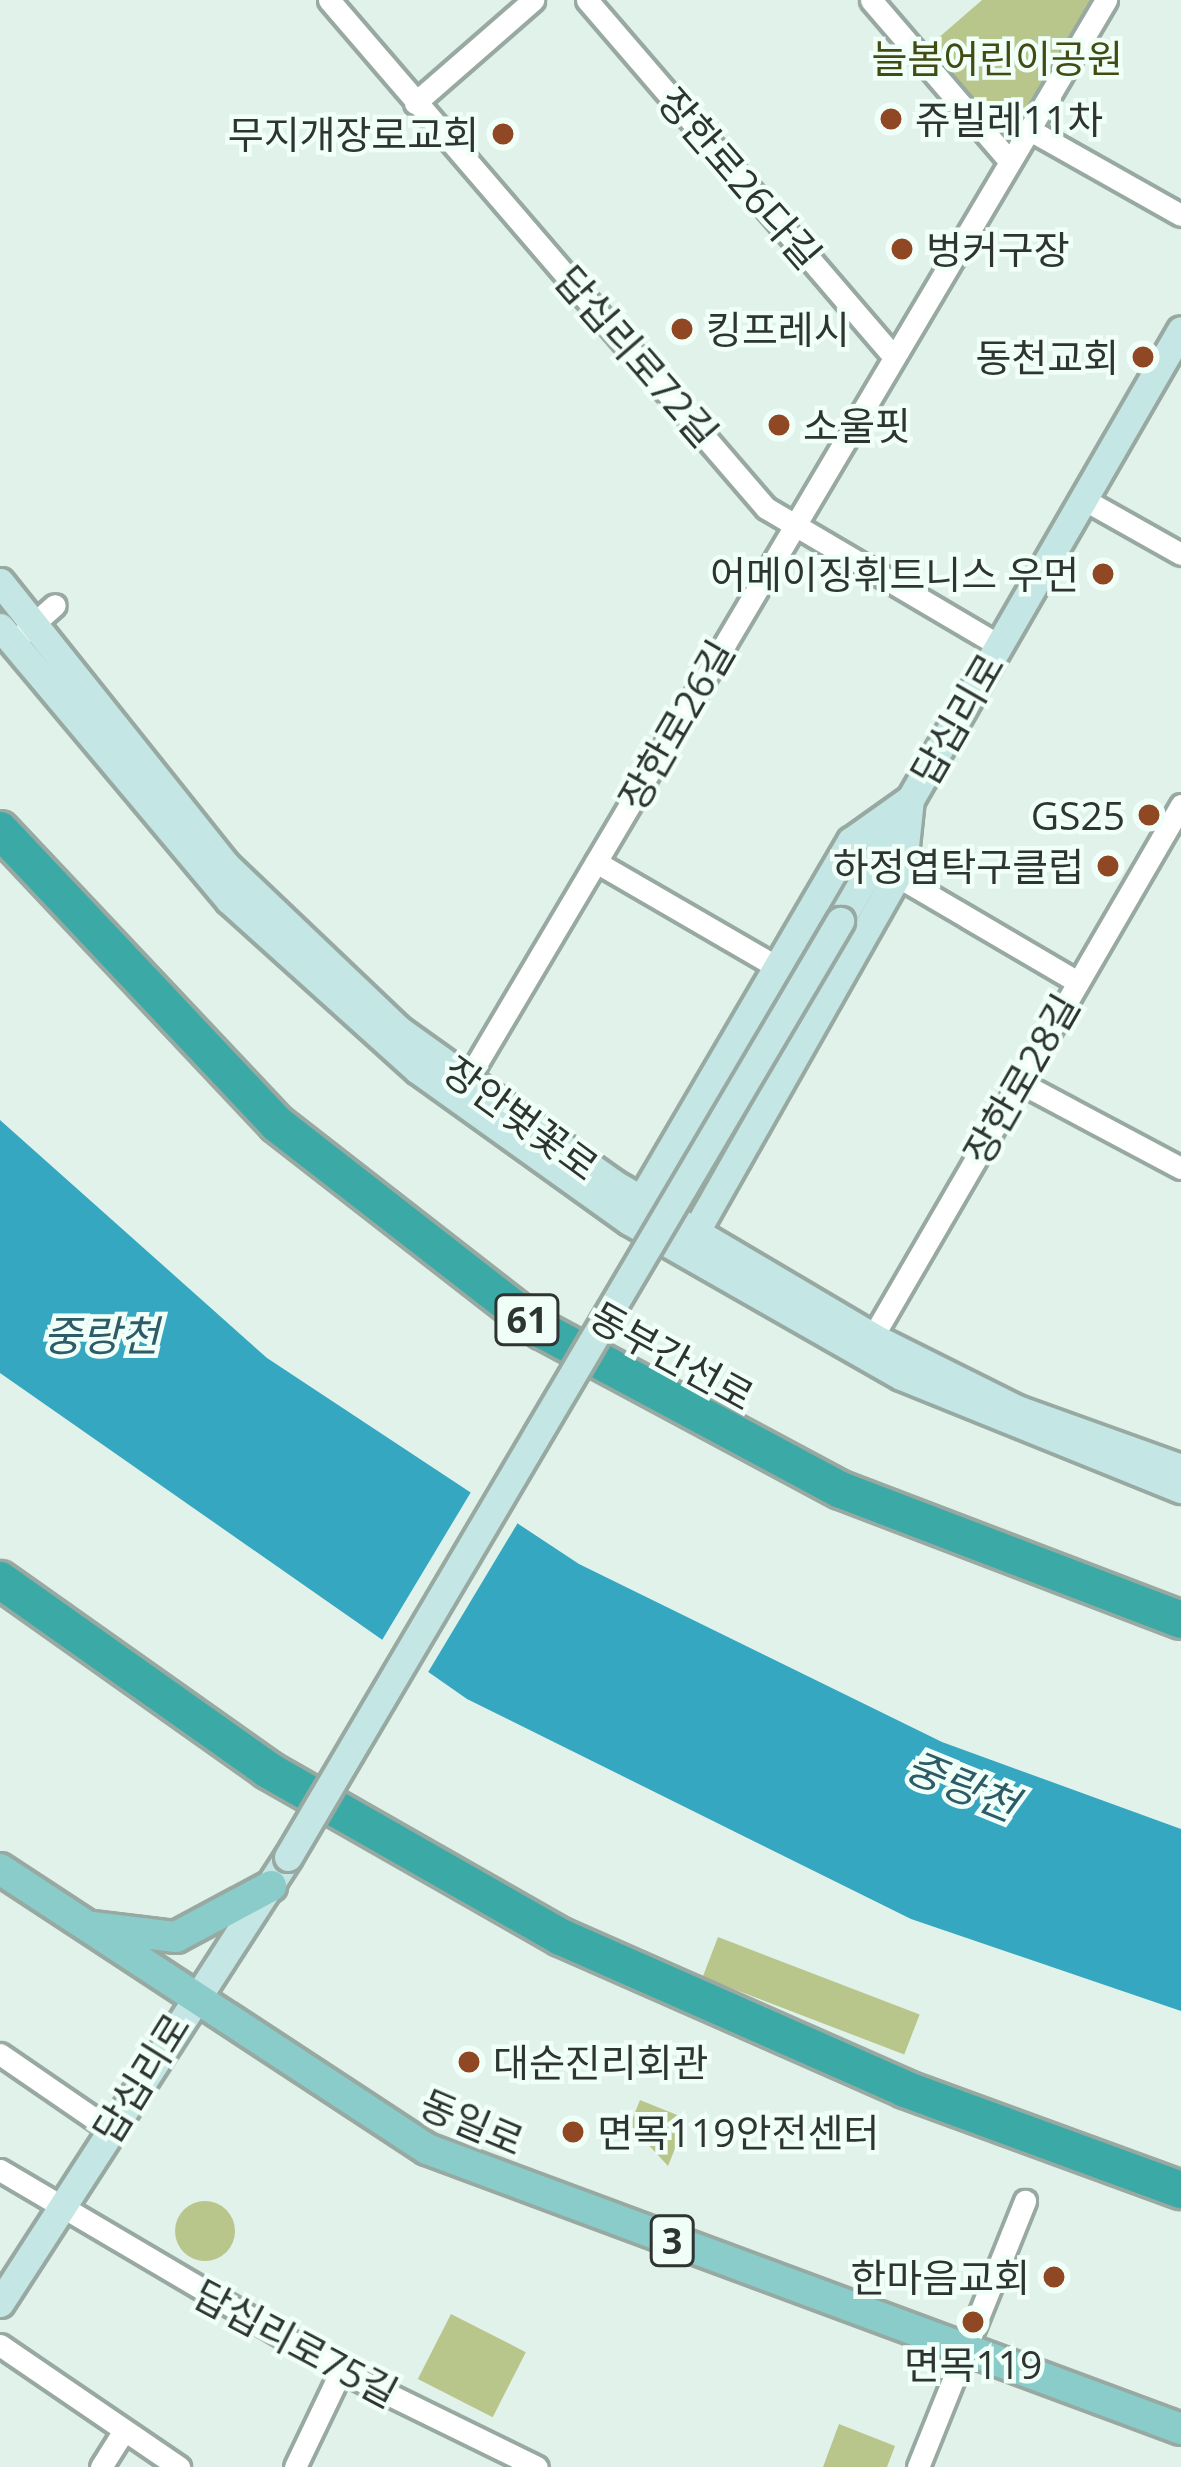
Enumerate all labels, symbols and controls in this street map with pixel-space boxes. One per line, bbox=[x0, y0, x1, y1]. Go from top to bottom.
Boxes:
park label: 늘봄어린이공원 bbox=[871, 35, 1123, 81]
street label: 장한로26다길 bbox=[649, 78, 831, 278]
place label: 쥬빌레11차 bbox=[915, 96, 1103, 142]
marker: 쥬빌레11차 bbox=[878, 106, 904, 132]
place label: 무지개장로교회 bbox=[228, 111, 479, 157]
marker: 무지개장로교회 bbox=[490, 121, 516, 147]
place label: 벙커구장 bbox=[926, 226, 1070, 272]
marker: 벙커구장 bbox=[889, 236, 915, 262]
street label: 답십리로72길 bbox=[546, 256, 728, 456]
place label: 킹프레시 bbox=[706, 306, 850, 352]
marker: 킹프레시 bbox=[669, 316, 695, 342]
place label: 동천교회 bbox=[975, 334, 1119, 380]
marker: 동천교회 bbox=[1130, 344, 1156, 370]
place label: 소울핏 bbox=[803, 402, 911, 448]
marker: 소울핏 bbox=[766, 412, 792, 438]
place label: 어메이징휘트니스 우먼 bbox=[710, 551, 1079, 597]
marker: 어메이징휘트니스 우먼 bbox=[1090, 561, 1116, 587]
street label: 장한로26길 bbox=[609, 632, 743, 818]
street label: 답십리로 bbox=[901, 645, 1013, 793]
place label: GS25 bbox=[1031, 792, 1125, 838]
marker: GS25 bbox=[1136, 802, 1162, 828]
place label: 하정엽탁구클럽 bbox=[833, 843, 1084, 889]
marker: 하정엽탁구클럽 bbox=[1095, 853, 1121, 879]
street label: 장한로28길 bbox=[954, 986, 1088, 1172]
street label: 장안벚꽃로 bbox=[435, 1046, 607, 1190]
road number: 61 bbox=[494, 1290, 560, 1350]
street label: 동부간선로 bbox=[582, 1292, 762, 1420]
water label: 중랑천 bbox=[43, 1310, 159, 1360]
water label: 중랑천 bbox=[899, 1740, 1025, 1830]
street label: 답십리로 bbox=[83, 2005, 199, 2151]
place label: 대순진리회관 bbox=[493, 2039, 708, 2085]
marker: 대순진리회관 bbox=[456, 2049, 482, 2075]
street label: 동일로 bbox=[413, 2079, 531, 2165]
place label: 면목119안전센터 bbox=[597, 2109, 879, 2155]
marker: 면목119안전센터 bbox=[560, 2119, 586, 2145]
road number: 3 bbox=[648, 2211, 696, 2271]
place label: 한마음교회 bbox=[851, 2254, 1030, 2300]
marker: 한마음교회 bbox=[1041, 2264, 1067, 2290]
street label: 답십리로75길 bbox=[186, 2270, 406, 2416]
marker: 면목119 bbox=[960, 2309, 986, 2335]
place label: 면목119 bbox=[904, 2341, 1042, 2387]

